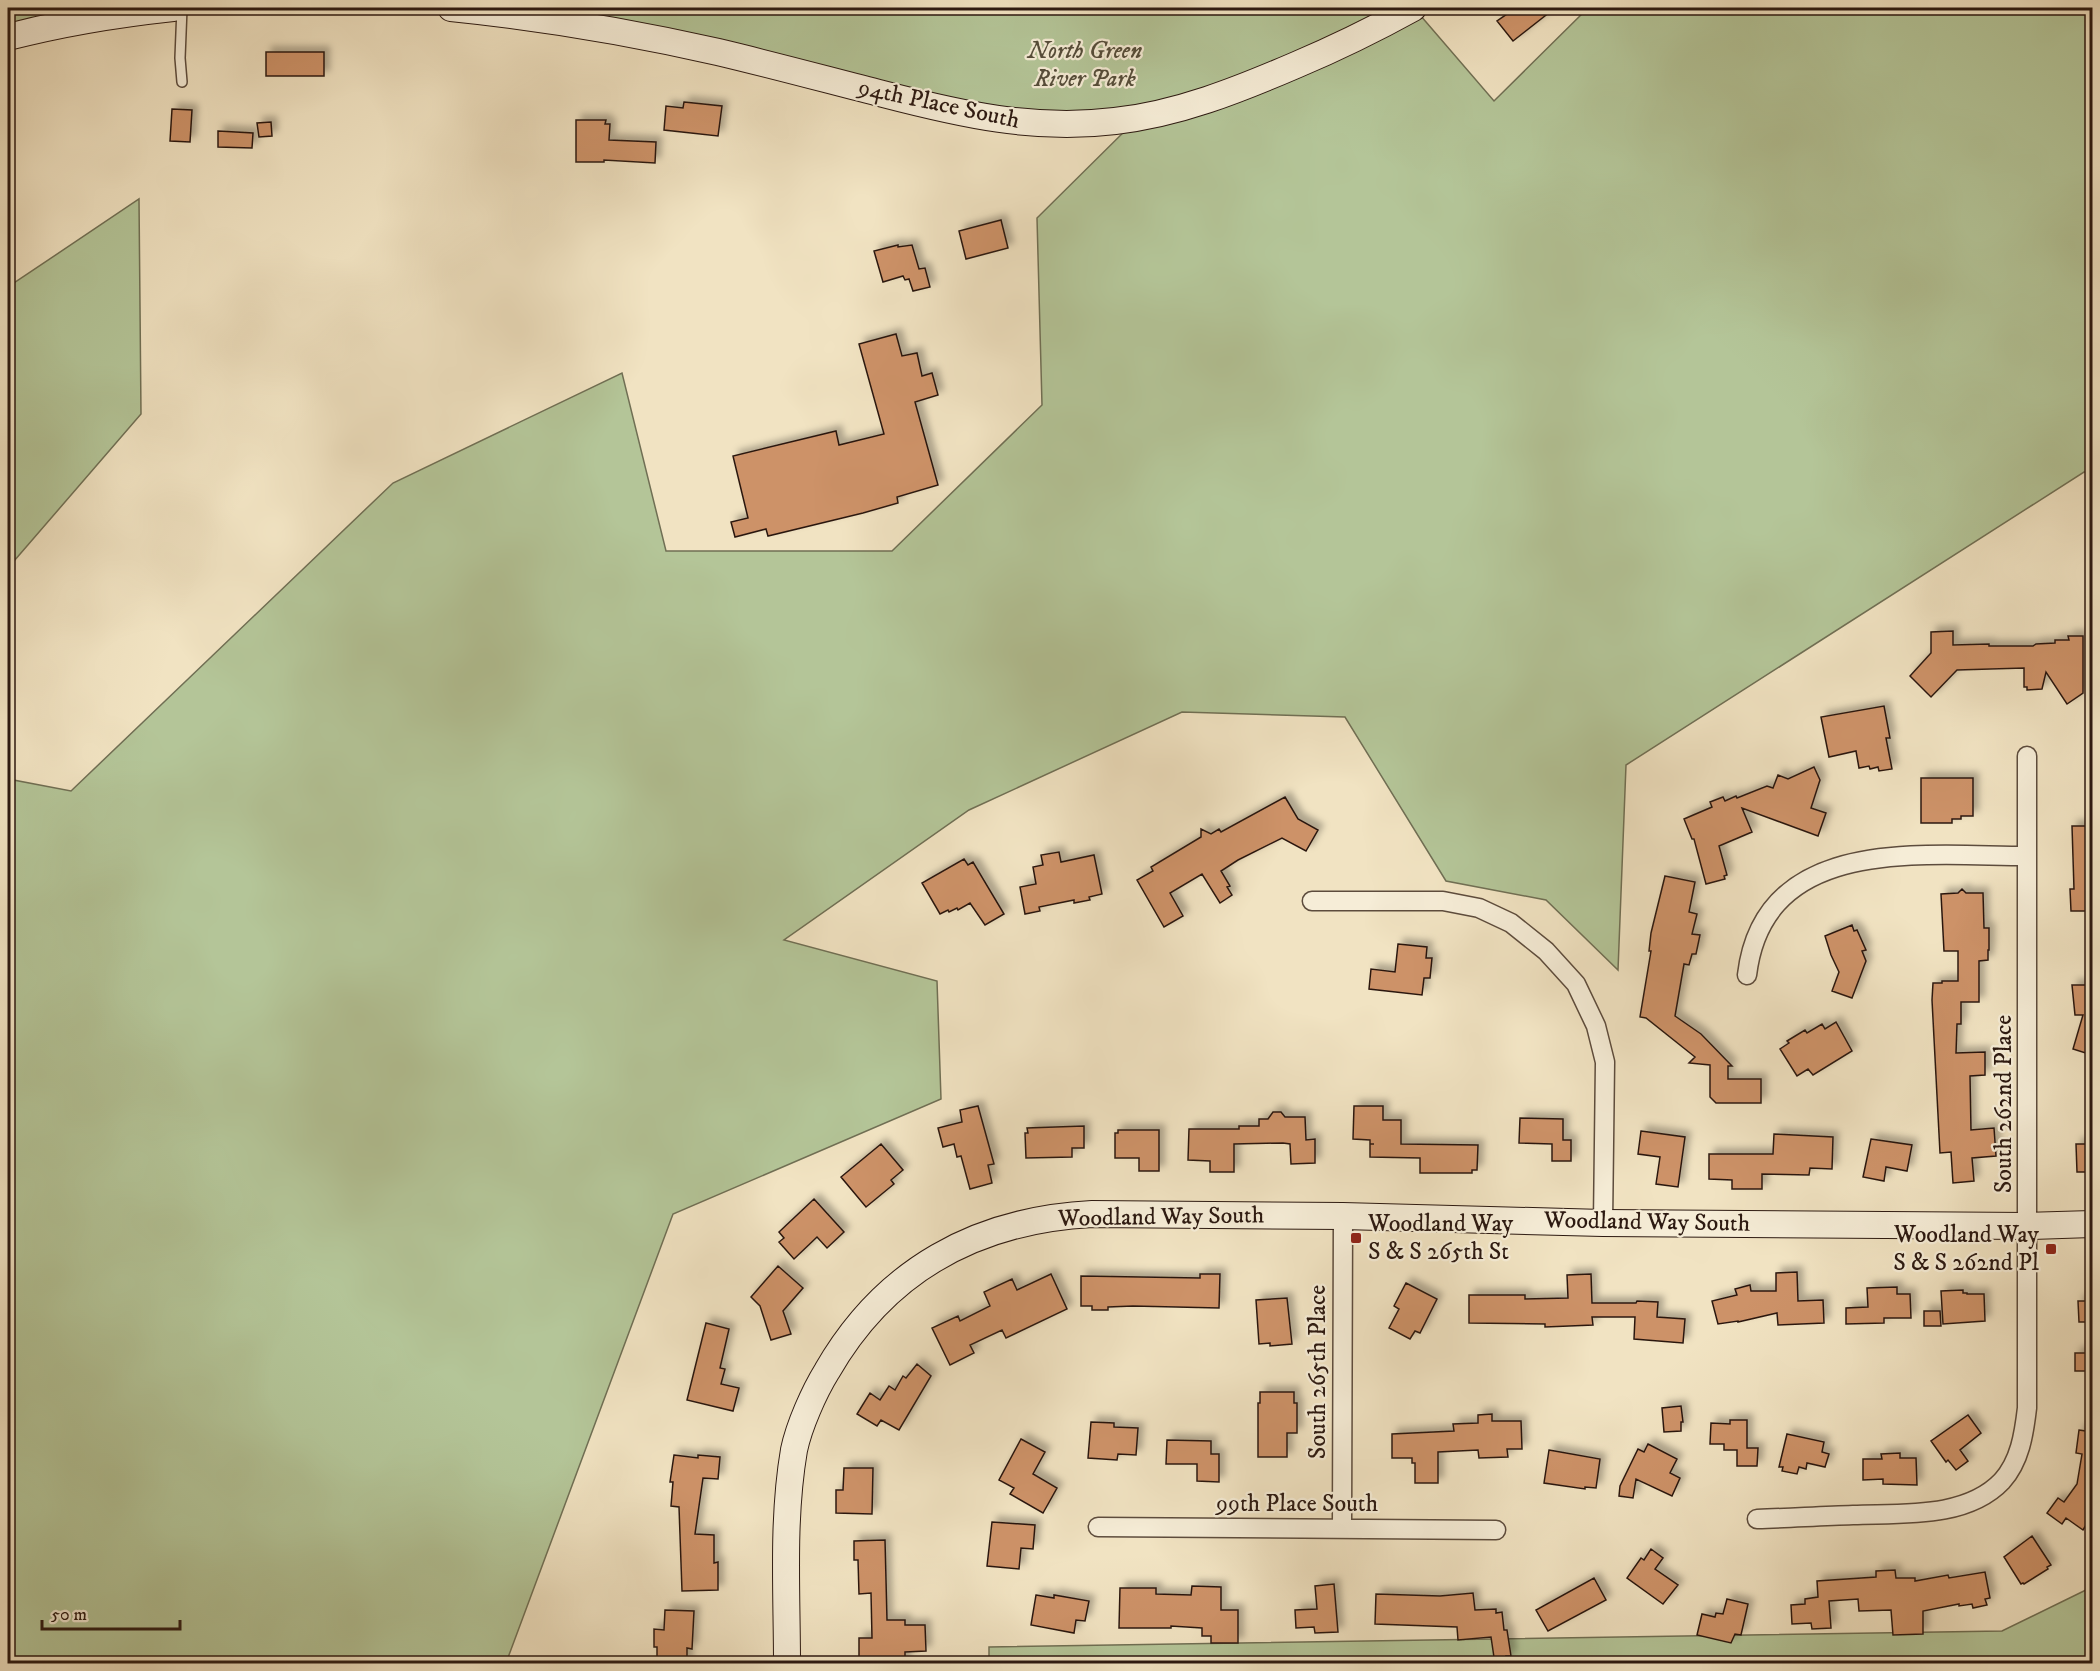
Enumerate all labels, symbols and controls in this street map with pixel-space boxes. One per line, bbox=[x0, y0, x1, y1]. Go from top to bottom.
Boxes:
park label: North Green River Park bbox=[1026, 36, 1142, 94]
street label: 94th Place South bbox=[855, 72, 1023, 136]
street label: South 262nd Place bbox=[1989, 1015, 2019, 1193]
street label: Woodland Way South bbox=[1057, 1200, 1265, 1234]
street label: Woodland Way South bbox=[1543, 1205, 1751, 1239]
place label: Woodland Way S & S 265th St bbox=[1367, 1209, 1514, 1267]
place label: Woodland Way S & S 262nd Pl bbox=[1893, 1220, 2040, 1278]
marker: Woodland Way S & S 265th St bbox=[1349, 1231, 1363, 1245]
marker: Woodland Way S & S 262nd Pl bbox=[2044, 1242, 2058, 1256]
street label: South 265th Place bbox=[1303, 1285, 1333, 1459]
street label: 99th Place South bbox=[1215, 1489, 1378, 1519]
scale bar bbox=[42, 1593, 180, 1631]
text: 50 m bbox=[51, 1604, 87, 1626]

